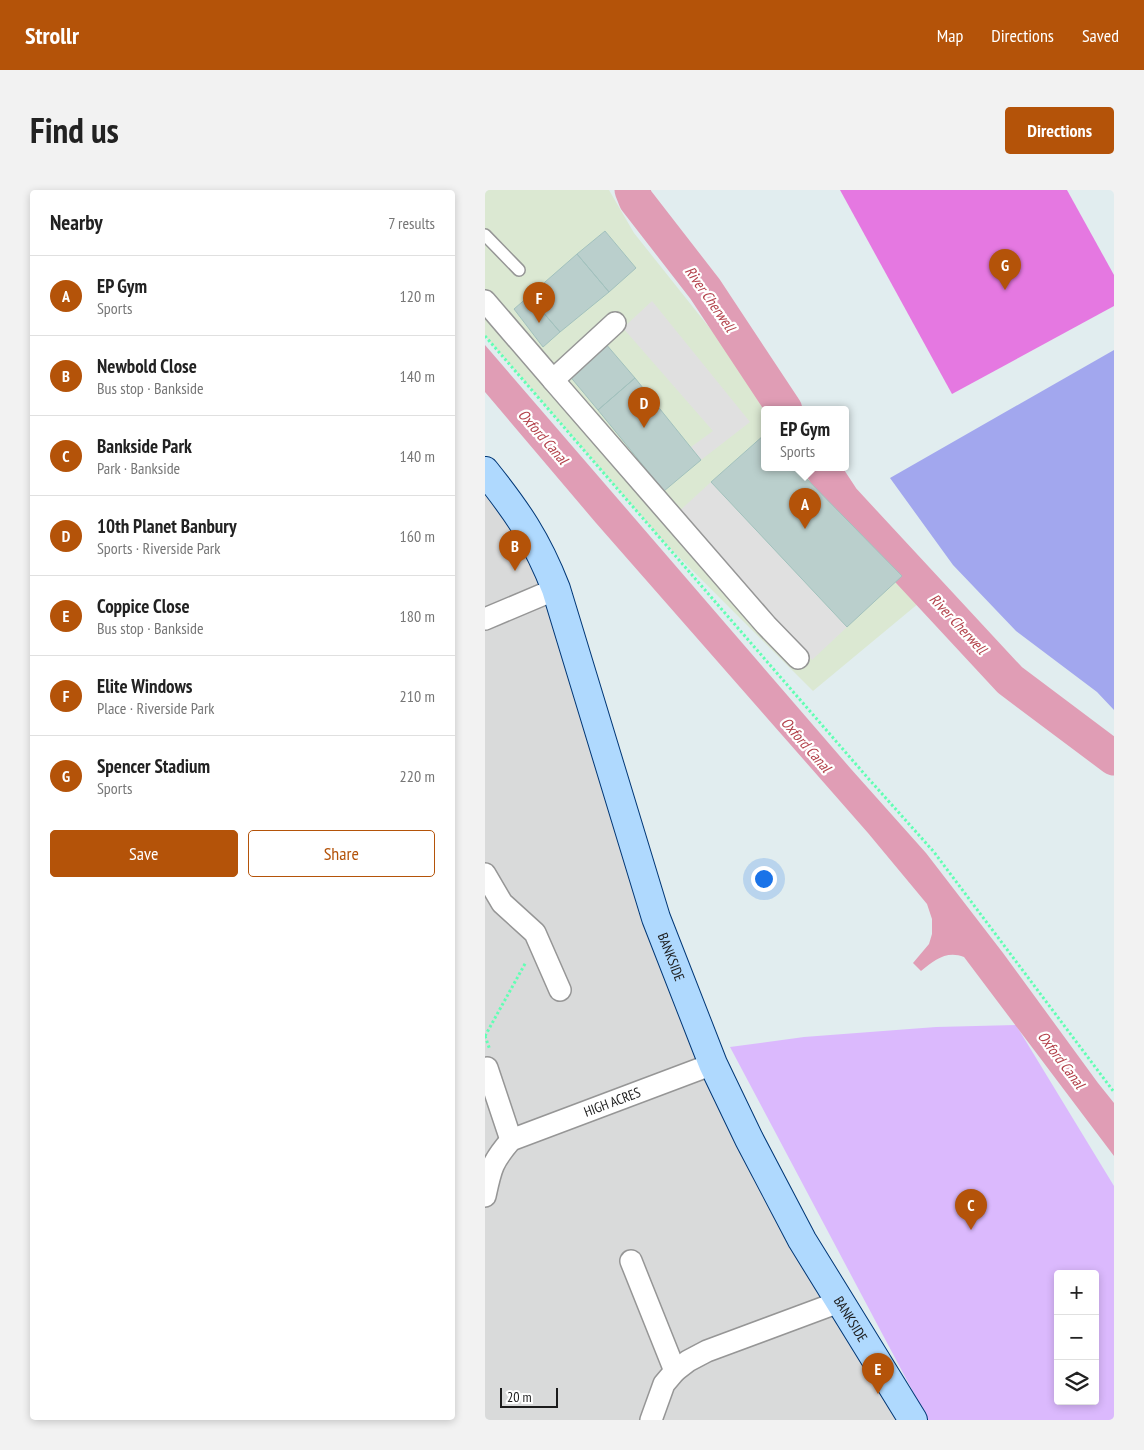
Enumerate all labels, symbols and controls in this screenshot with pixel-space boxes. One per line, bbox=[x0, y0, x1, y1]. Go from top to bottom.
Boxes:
text: Strollr bbox=[25, 20, 79, 51]
text: Map bbox=[937, 24, 963, 47]
text: Directions bbox=[991, 24, 1054, 47]
text: Saved bbox=[1082, 24, 1119, 47]
text: Find us bbox=[30, 107, 119, 153]
button: Directions bbox=[1005, 107, 1114, 154]
text: Nearby bbox=[50, 209, 103, 236]
text: 7 results bbox=[388, 213, 435, 233]
pin: G bbox=[989, 249, 1021, 290]
water label: River Cherwell bbox=[681, 262, 741, 336]
text: EP Gym bbox=[97, 274, 147, 298]
pin: F bbox=[523, 282, 555, 323]
text: A bbox=[62, 286, 70, 306]
text: 120 m bbox=[400, 286, 435, 306]
text: Sports bbox=[97, 298, 132, 318]
text: Newbold Close bbox=[97, 354, 197, 378]
text: B bbox=[62, 366, 70, 386]
text: 140 m bbox=[400, 366, 435, 386]
text: Bus stop · Bankside bbox=[97, 378, 204, 398]
pin: D bbox=[628, 387, 660, 428]
water label: Oxford Canal bbox=[514, 405, 573, 469]
popup bbox=[761, 406, 849, 471]
text: EP Gym bbox=[780, 417, 830, 441]
text: Bankside Park bbox=[97, 434, 192, 458]
text: Sports bbox=[780, 441, 815, 461]
text: C bbox=[62, 446, 70, 466]
text: 140 m bbox=[400, 446, 435, 466]
text: Park · Bankside bbox=[97, 458, 180, 478]
pin: A bbox=[789, 488, 821, 529]
text: 10th Planet Banbury bbox=[97, 514, 236, 538]
text: D bbox=[62, 526, 70, 546]
text: 160 m bbox=[400, 526, 435, 546]
pin: B bbox=[499, 530, 531, 571]
text: Sports · Riverside Park bbox=[97, 538, 220, 558]
water label: River Cherwell bbox=[926, 590, 992, 659]
text: Coppice Close bbox=[97, 594, 190, 618]
text: E bbox=[63, 606, 69, 626]
text: 180 m bbox=[400, 606, 435, 626]
text: Bus stop · Bankside bbox=[97, 618, 204, 638]
text: Elite Windows bbox=[97, 674, 192, 698]
text: F bbox=[63, 686, 69, 706]
text: 210 m bbox=[400, 686, 435, 706]
text: Place · Riverside Park bbox=[97, 698, 215, 718]
water label: Oxford Canal bbox=[777, 713, 836, 777]
text: Spencer Stadium bbox=[97, 754, 210, 778]
text: G bbox=[62, 766, 70, 786]
text: 220 m bbox=[400, 766, 435, 786]
text: Sports bbox=[97, 778, 132, 798]
button: Save bbox=[50, 830, 238, 877]
button: Share bbox=[248, 830, 435, 877]
your location bbox=[751, 866, 777, 892]
street label: BANKSIDE bbox=[654, 930, 689, 984]
water label: Oxford Canal bbox=[1034, 1027, 1090, 1093]
street label: HIGH ACRES bbox=[581, 1083, 643, 1121]
pin: C bbox=[955, 1189, 987, 1230]
map controls bbox=[1054, 1270, 1099, 1405]
button: + bbox=[1054, 1270, 1099, 1315]
street label: BANKSIDE bbox=[830, 1293, 872, 1345]
button: − bbox=[1054, 1315, 1099, 1360]
pin: E bbox=[862, 1353, 894, 1394]
button: layers bbox=[1054, 1360, 1099, 1405]
scale bar bbox=[500, 1385, 557, 1408]
text: 20 m bbox=[507, 1388, 532, 1406]

